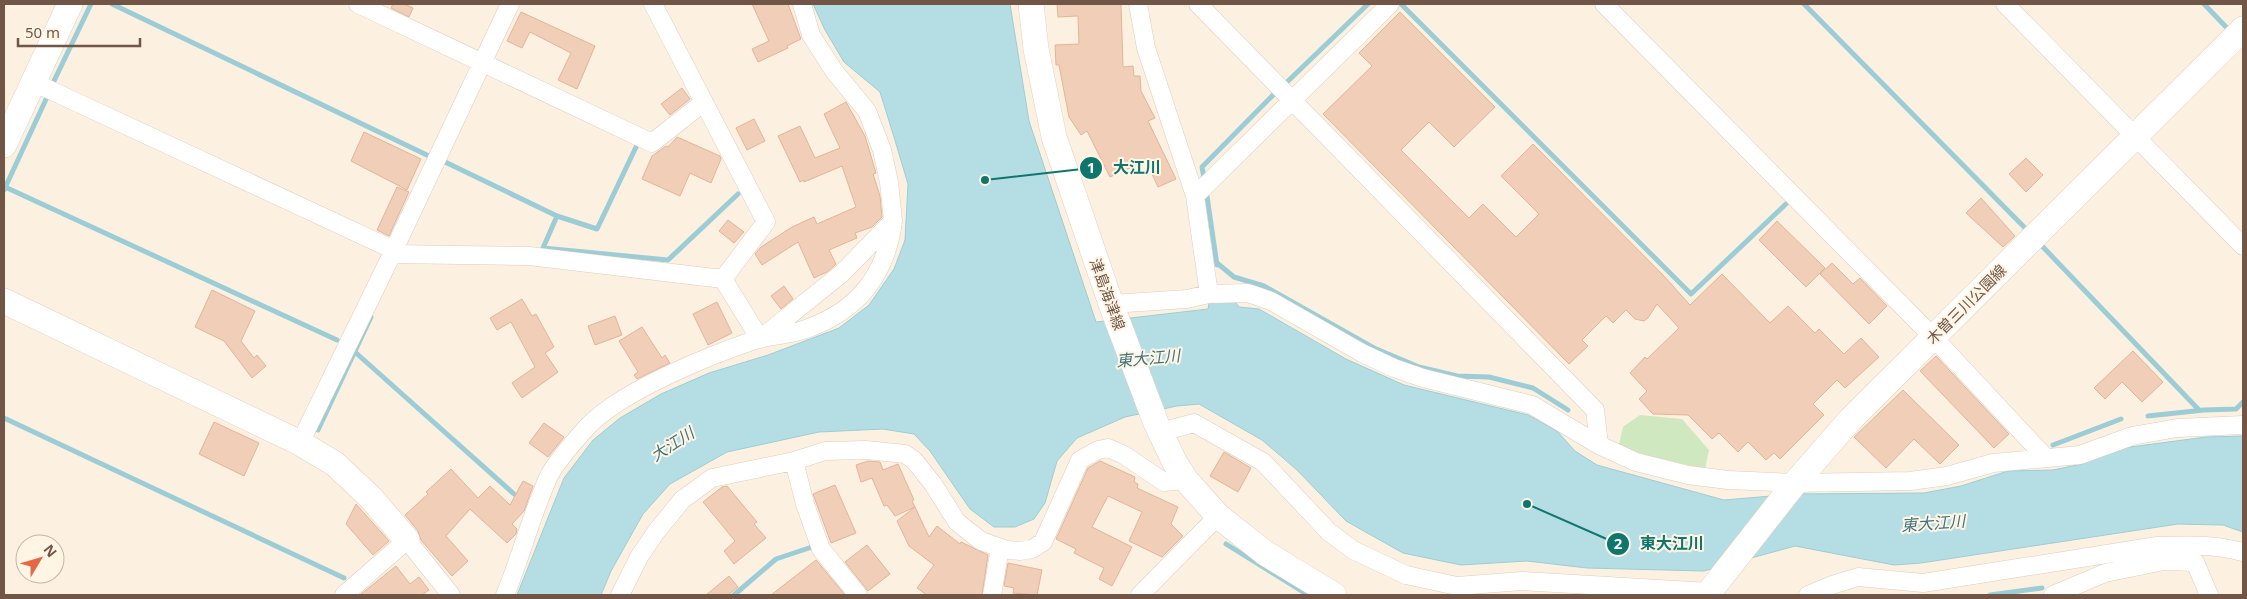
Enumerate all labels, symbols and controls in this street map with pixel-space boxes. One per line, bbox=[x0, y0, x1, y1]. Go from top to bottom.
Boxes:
scale bar bbox=[18, 15, 140, 47]
text: 50 m bbox=[25, 22, 60, 42]
callout: 大江川 bbox=[1078, 152, 1171, 183]
text: 大江川 bbox=[1113, 156, 1161, 178]
text: 1 bbox=[1087, 157, 1095, 177]
street label: 津島海津線 bbox=[1086, 255, 1130, 333]
street label: 木曽三川公園線 bbox=[1922, 260, 2010, 348]
water label: 東大江川 bbox=[1115, 344, 1183, 372]
water label: 大江川 bbox=[646, 421, 700, 466]
water label: 東大江川 bbox=[1900, 510, 1968, 536]
callout: 東大江川 bbox=[1605, 528, 1714, 559]
text: 東大江川 bbox=[1640, 532, 1704, 554]
text: 2 bbox=[1614, 533, 1623, 553]
north arrow bbox=[15, 534, 65, 584]
text: N bbox=[40, 540, 62, 561]

